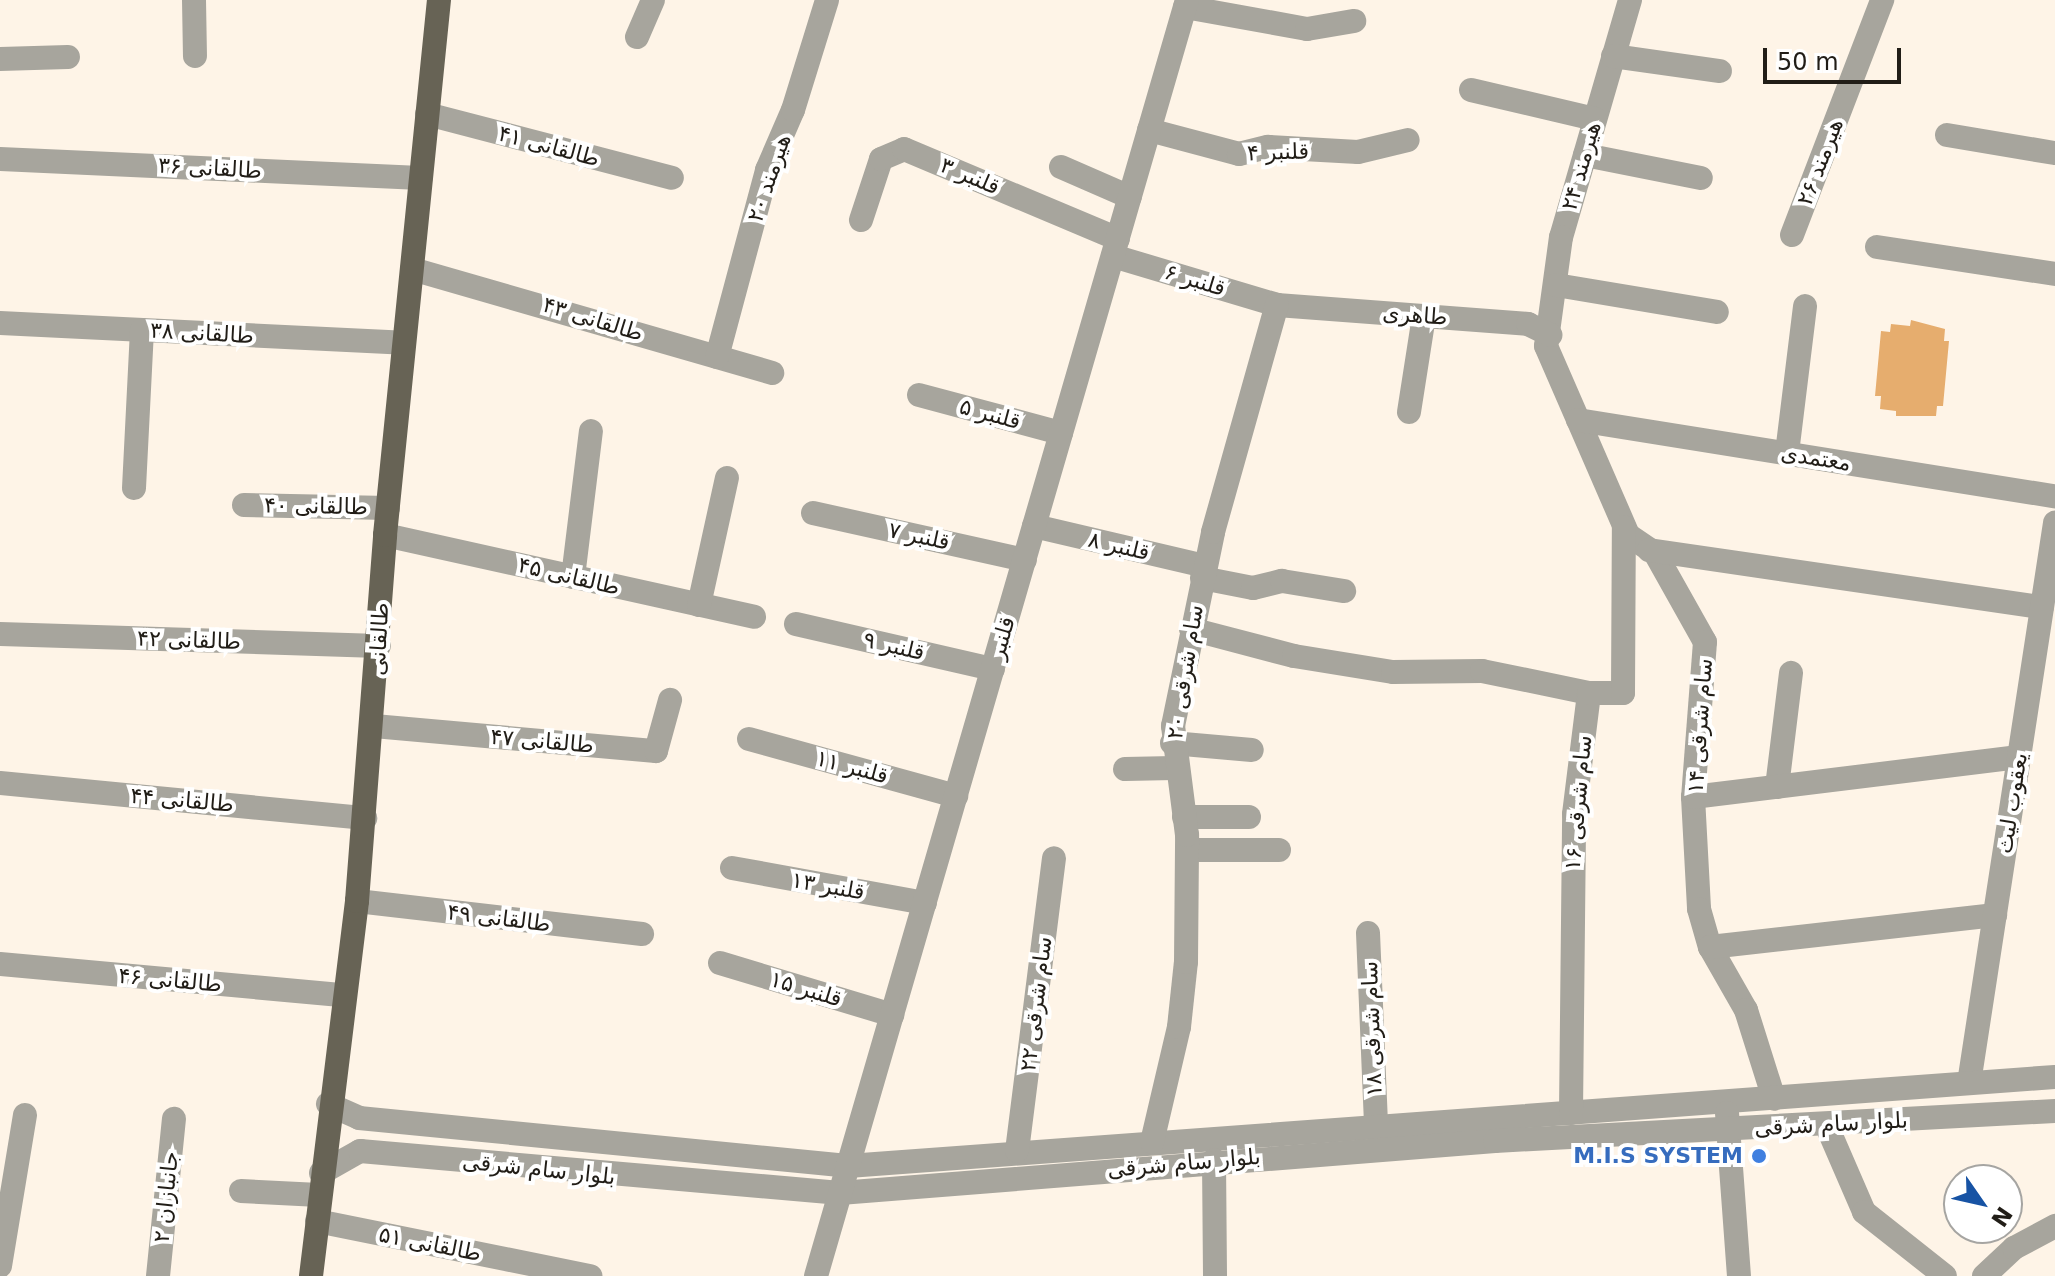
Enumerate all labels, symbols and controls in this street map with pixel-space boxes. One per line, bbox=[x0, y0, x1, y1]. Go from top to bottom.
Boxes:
scale bar bbox=[1767, 32, 1905, 82]
text: 50 m bbox=[1777, 48, 1839, 76]
street label: هیرمند ۲۶ bbox=[1791, 115, 1849, 209]
street label: هیرمند ۲۴ bbox=[1556, 119, 1606, 213]
street label: طالقانی ۴۱ bbox=[495, 120, 603, 172]
street label: هیرمند ۲۰ bbox=[742, 131, 796, 225]
street label: قلنبر ۴ bbox=[1247, 138, 1309, 166]
street label: طالقانی ۳۶ bbox=[157, 152, 263, 184]
street label: قلنبر ۳ bbox=[936, 152, 1004, 200]
street label: قلنبر ۶ bbox=[1161, 258, 1229, 302]
street label: طالقانی ۴۳ bbox=[539, 291, 647, 347]
street label: طاهری bbox=[1382, 300, 1448, 330]
street label: طالقانی ۳۸ bbox=[149, 317, 255, 349]
street label: قلنبر ۵ bbox=[957, 393, 1023, 435]
street label: معتمدی bbox=[1779, 439, 1853, 477]
street label: طالقانی ۴۰ bbox=[264, 492, 368, 520]
street label: قلنبر ۷ bbox=[886, 517, 952, 555]
street label: قلنبر ۸ bbox=[1086, 526, 1152, 566]
street label: طالقانی ۴۵ bbox=[515, 551, 623, 601]
street label: طالقانی bbox=[364, 602, 394, 676]
street label: سام شرقی ۲۰ bbox=[1161, 603, 1209, 741]
street label: قلنبر bbox=[983, 614, 1021, 662]
street label: طالقانی ۴۲ bbox=[137, 625, 241, 655]
street label: قلنبر ۹ bbox=[861, 626, 927, 666]
street label: سام شرقی ۱۴ bbox=[1682, 657, 1718, 795]
street label: طالقانی ۴۷ bbox=[489, 723, 595, 759]
street label: سام شرقی ۱۶ bbox=[1559, 734, 1597, 872]
street label: قلنبر ۱۱ bbox=[813, 745, 891, 789]
street label: یعقوب لیث bbox=[1991, 751, 2033, 855]
street label: طالقانی ۴۴ bbox=[129, 782, 235, 818]
street label: قلنبر ۱۳ bbox=[789, 867, 867, 905]
street label: طالقانی ۴۹ bbox=[446, 899, 552, 937]
street label: سام شرقی ۲۲ bbox=[1015, 935, 1057, 1073]
street label: سام شرقی ۱۸ bbox=[1356, 961, 1388, 1097]
street label: طالقانی ۴۶ bbox=[117, 962, 223, 998]
street label: قلنبر ۱۵ bbox=[767, 966, 845, 1012]
street label: بلوار سام شرقی bbox=[1754, 1107, 1908, 1141]
street label: بلوار سام شرقی bbox=[1106, 1143, 1262, 1183]
place label: M.I.S SYSTEM bbox=[1573, 1143, 1743, 1169]
marker: M.I.S SYSTEM bbox=[1750, 1147, 1768, 1165]
street label: بلوار سام شرقی bbox=[461, 1148, 617, 1190]
street label: جانبازان ۲ bbox=[148, 1150, 184, 1244]
north arrow bbox=[1943, 1164, 2023, 1244]
text: N bbox=[1986, 1202, 2017, 1231]
street label: طالقانی ۵۱ bbox=[377, 1221, 483, 1267]

